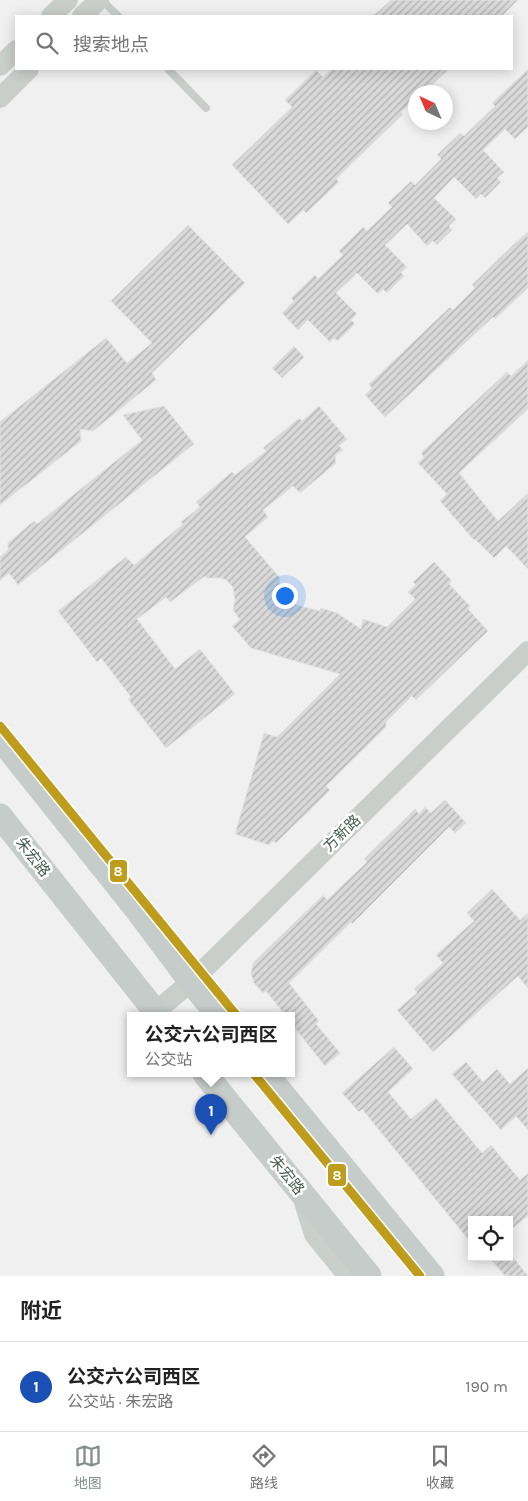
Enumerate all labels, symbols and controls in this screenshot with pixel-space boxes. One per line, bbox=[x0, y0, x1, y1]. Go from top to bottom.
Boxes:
search box bbox=[15, 15, 513, 70]
icon: search bbox=[33, 29, 61, 57]
text: 搜索地点 bbox=[73, 34, 149, 56]
north arrow bbox=[408, 85, 453, 130]
your location bbox=[272, 583, 298, 609]
street label: 方新路 bbox=[320, 811, 364, 855]
street label: 朱宏路 bbox=[12, 834, 54, 880]
line badge: 8 bbox=[109, 859, 128, 883]
text: 8 bbox=[113, 863, 123, 880]
popup bbox=[127, 1012, 295, 1077]
text: 公交六公司西区 bbox=[144, 1024, 278, 1046]
text: 公交站 bbox=[144, 1050, 193, 1069]
pin: 1 bbox=[195, 1094, 227, 1135]
street label: 朱宏路 bbox=[266, 1152, 308, 1198]
line badge: 8 bbox=[327, 1163, 347, 1187]
text: 8 bbox=[332, 1167, 342, 1184]
map controls bbox=[468, 1216, 513, 1261]
button: locate bbox=[468, 1216, 513, 1261]
text: 附近 bbox=[20, 1299, 62, 1323]
text: 公交六公司西区 bbox=[67, 1366, 200, 1388]
text: 1 bbox=[33, 1377, 39, 1396]
text: 190 m bbox=[465, 1377, 508, 1396]
text: 公交站 · 朱宏路 bbox=[67, 1392, 173, 1411]
tab: 地图 bbox=[74, 1442, 102, 1492]
tab: 路线 bbox=[250, 1442, 278, 1492]
tab: 收藏 bbox=[426, 1442, 454, 1492]

